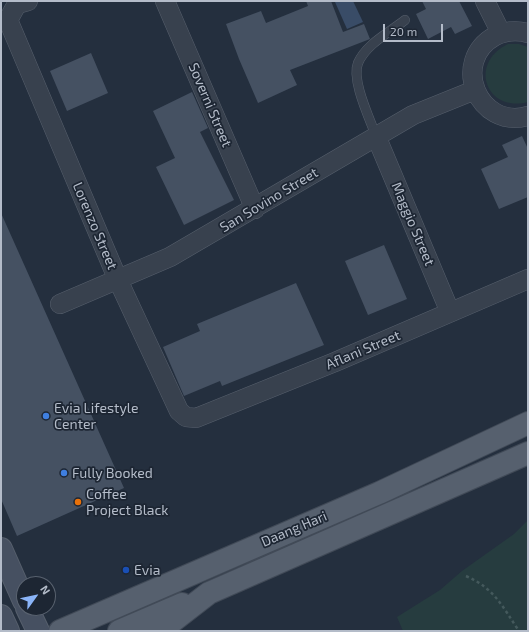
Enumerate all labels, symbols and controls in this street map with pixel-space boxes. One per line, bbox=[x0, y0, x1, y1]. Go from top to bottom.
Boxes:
scale bar bbox=[385, 16, 445, 42]
text: 20 m bbox=[390, 24, 417, 38]
street label: Soverni Street bbox=[185, 60, 235, 150]
street label: San Sovino Street bbox=[217, 164, 321, 236]
street label: Lorenzo Street bbox=[69, 180, 121, 272]
street label: Maggio Street bbox=[388, 180, 438, 268]
street label: Aflani Street bbox=[323, 327, 403, 373]
place label: Evia Lifestyle Center bbox=[54, 400, 138, 432]
marker: Evia Lifestyle Center bbox=[41, 411, 51, 421]
place label: Fully Booked bbox=[72, 465, 153, 481]
marker: Fully Booked bbox=[59, 468, 69, 478]
place label: Coffee Project Black bbox=[86, 486, 168, 518]
marker: Coffee Project Black bbox=[73, 497, 83, 507]
street label: Daang Hari bbox=[259, 508, 329, 550]
place label: Evia bbox=[134, 562, 160, 578]
marker: Evia bbox=[121, 565, 131, 575]
north arrow bbox=[16, 576, 56, 616]
text: N bbox=[38, 583, 53, 597]

